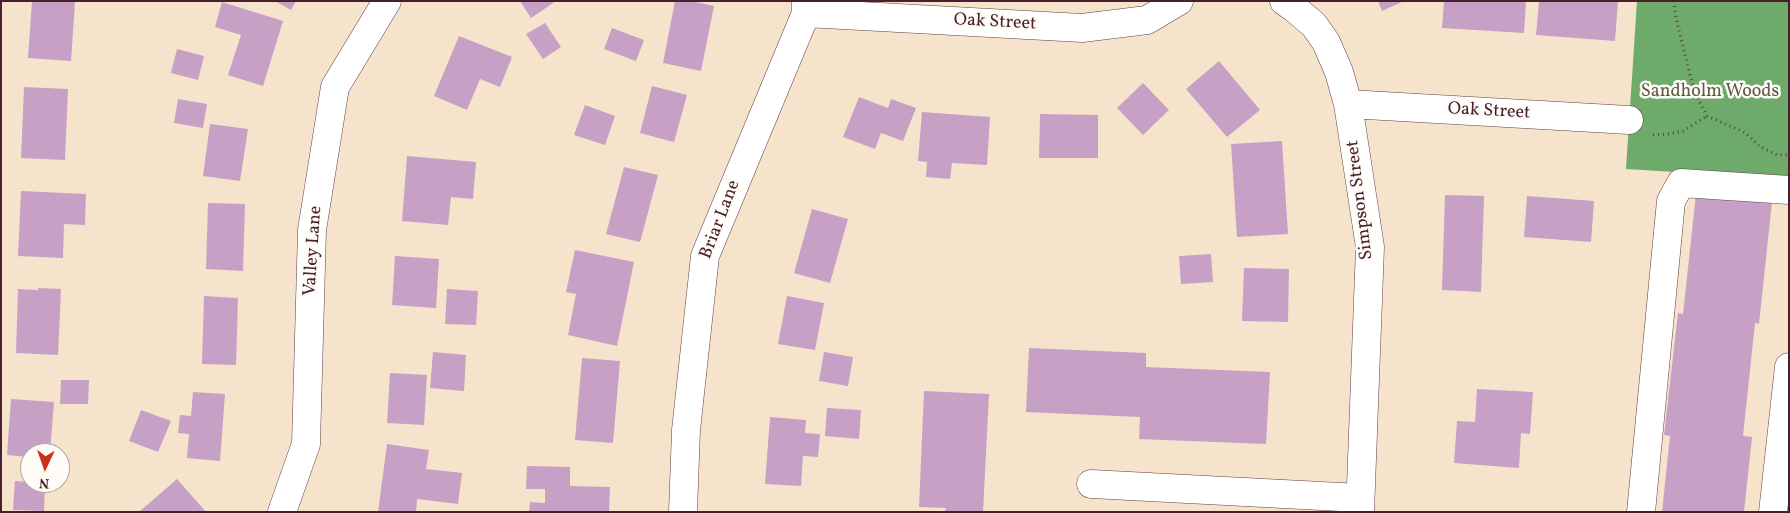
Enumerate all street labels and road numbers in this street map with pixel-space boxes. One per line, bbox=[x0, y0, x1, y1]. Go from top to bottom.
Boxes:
street label: Oak Street bbox=[953, 10, 1037, 36]
street label: Oak Street bbox=[1447, 99, 1531, 125]
street label: Simpson Street bbox=[1343, 139, 1379, 261]
street label: Briar Lane bbox=[696, 178, 746, 262]
street label: Valley Lane bbox=[300, 205, 328, 297]

